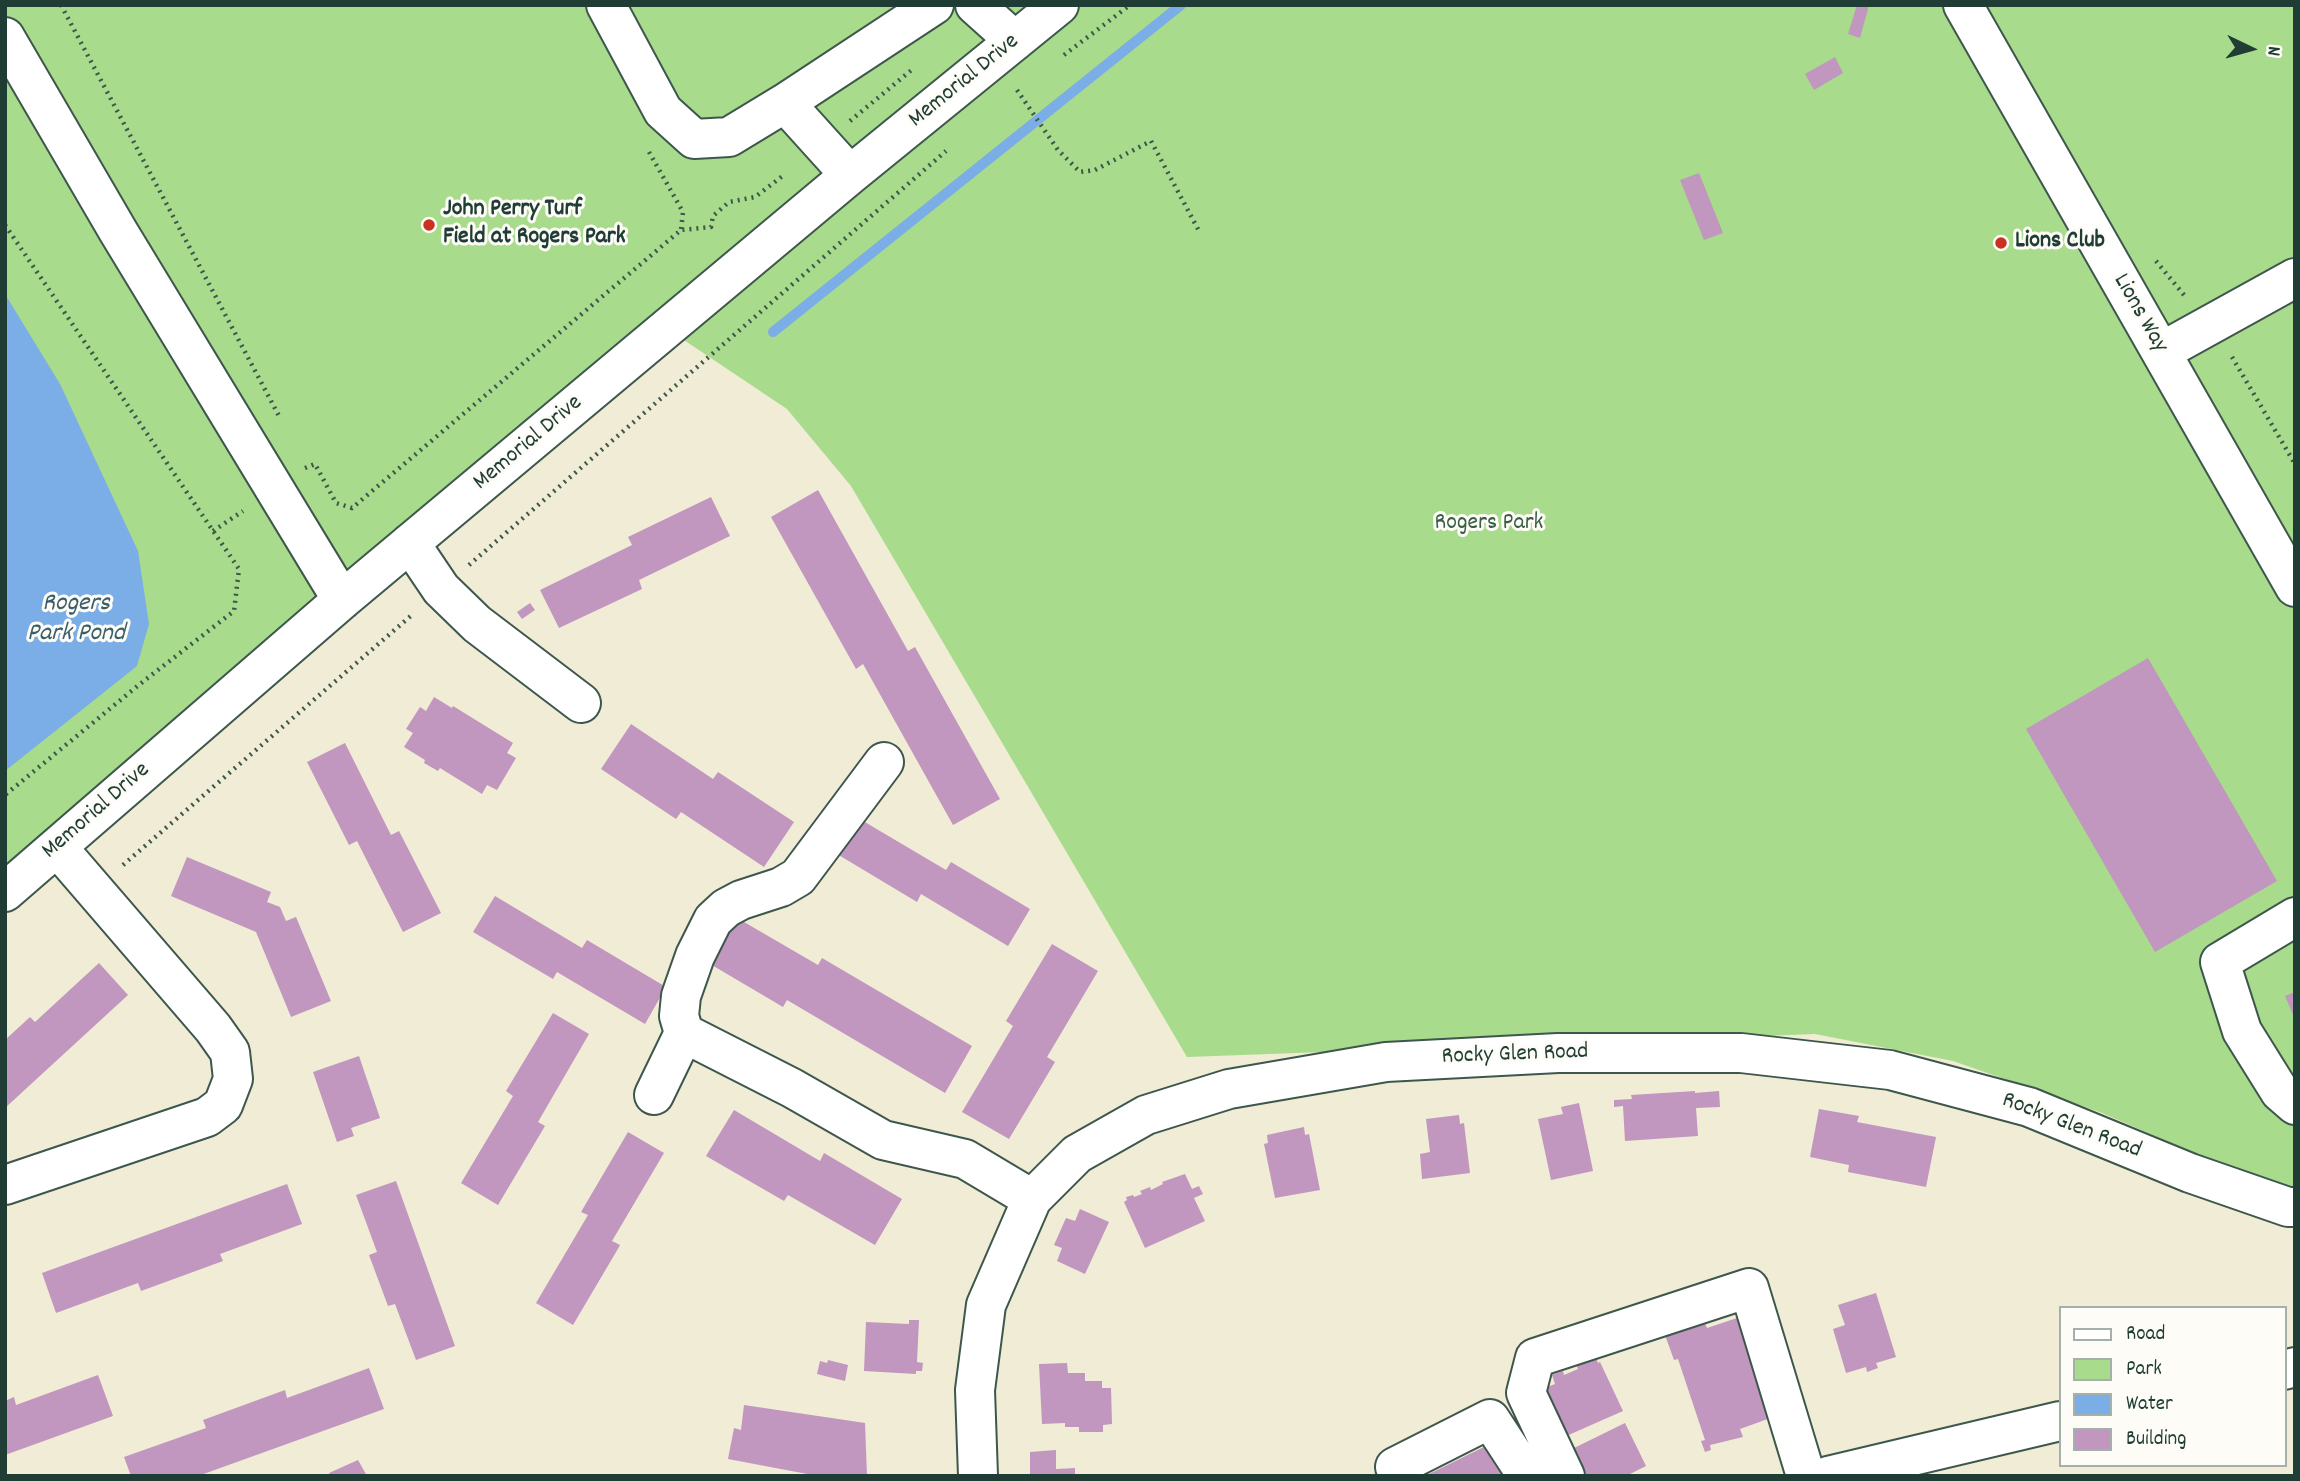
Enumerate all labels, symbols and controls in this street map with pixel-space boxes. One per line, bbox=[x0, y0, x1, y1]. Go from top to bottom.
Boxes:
north arrow bbox=[2216, 14, 2286, 84]
street label: Memorial Drive bbox=[904, 29, 1026, 135]
text: N bbox=[2259, 45, 2286, 57]
place label: John Perry Turf Field at Rogers Park bbox=[443, 197, 626, 253]
marker: John Perry Turf Field at Rogers Park bbox=[421, 217, 437, 233]
place label: Lions Club bbox=[2015, 229, 2105, 257]
marker: Lions Club bbox=[1993, 235, 2009, 251]
street label: Lions Way bbox=[2105, 269, 2173, 359]
street label: Memorial Drive bbox=[468, 390, 590, 498]
park label: Rogers Park bbox=[1435, 511, 1543, 539]
water label: Rogers Park Pond bbox=[27, 589, 125, 650]
street label: Memorial Drive bbox=[37, 757, 157, 867]
street label: Rocky Glen Road bbox=[1441, 1039, 1589, 1073]
street label: Rocky Glen Road bbox=[1997, 1087, 2145, 1167]
legend bbox=[2058, 1306, 2286, 1467]
text: Road bbox=[2126, 1320, 2165, 1350]
text: Park bbox=[2126, 1355, 2162, 1385]
text: Water bbox=[2126, 1390, 2173, 1420]
text: Building bbox=[2126, 1425, 2186, 1455]

